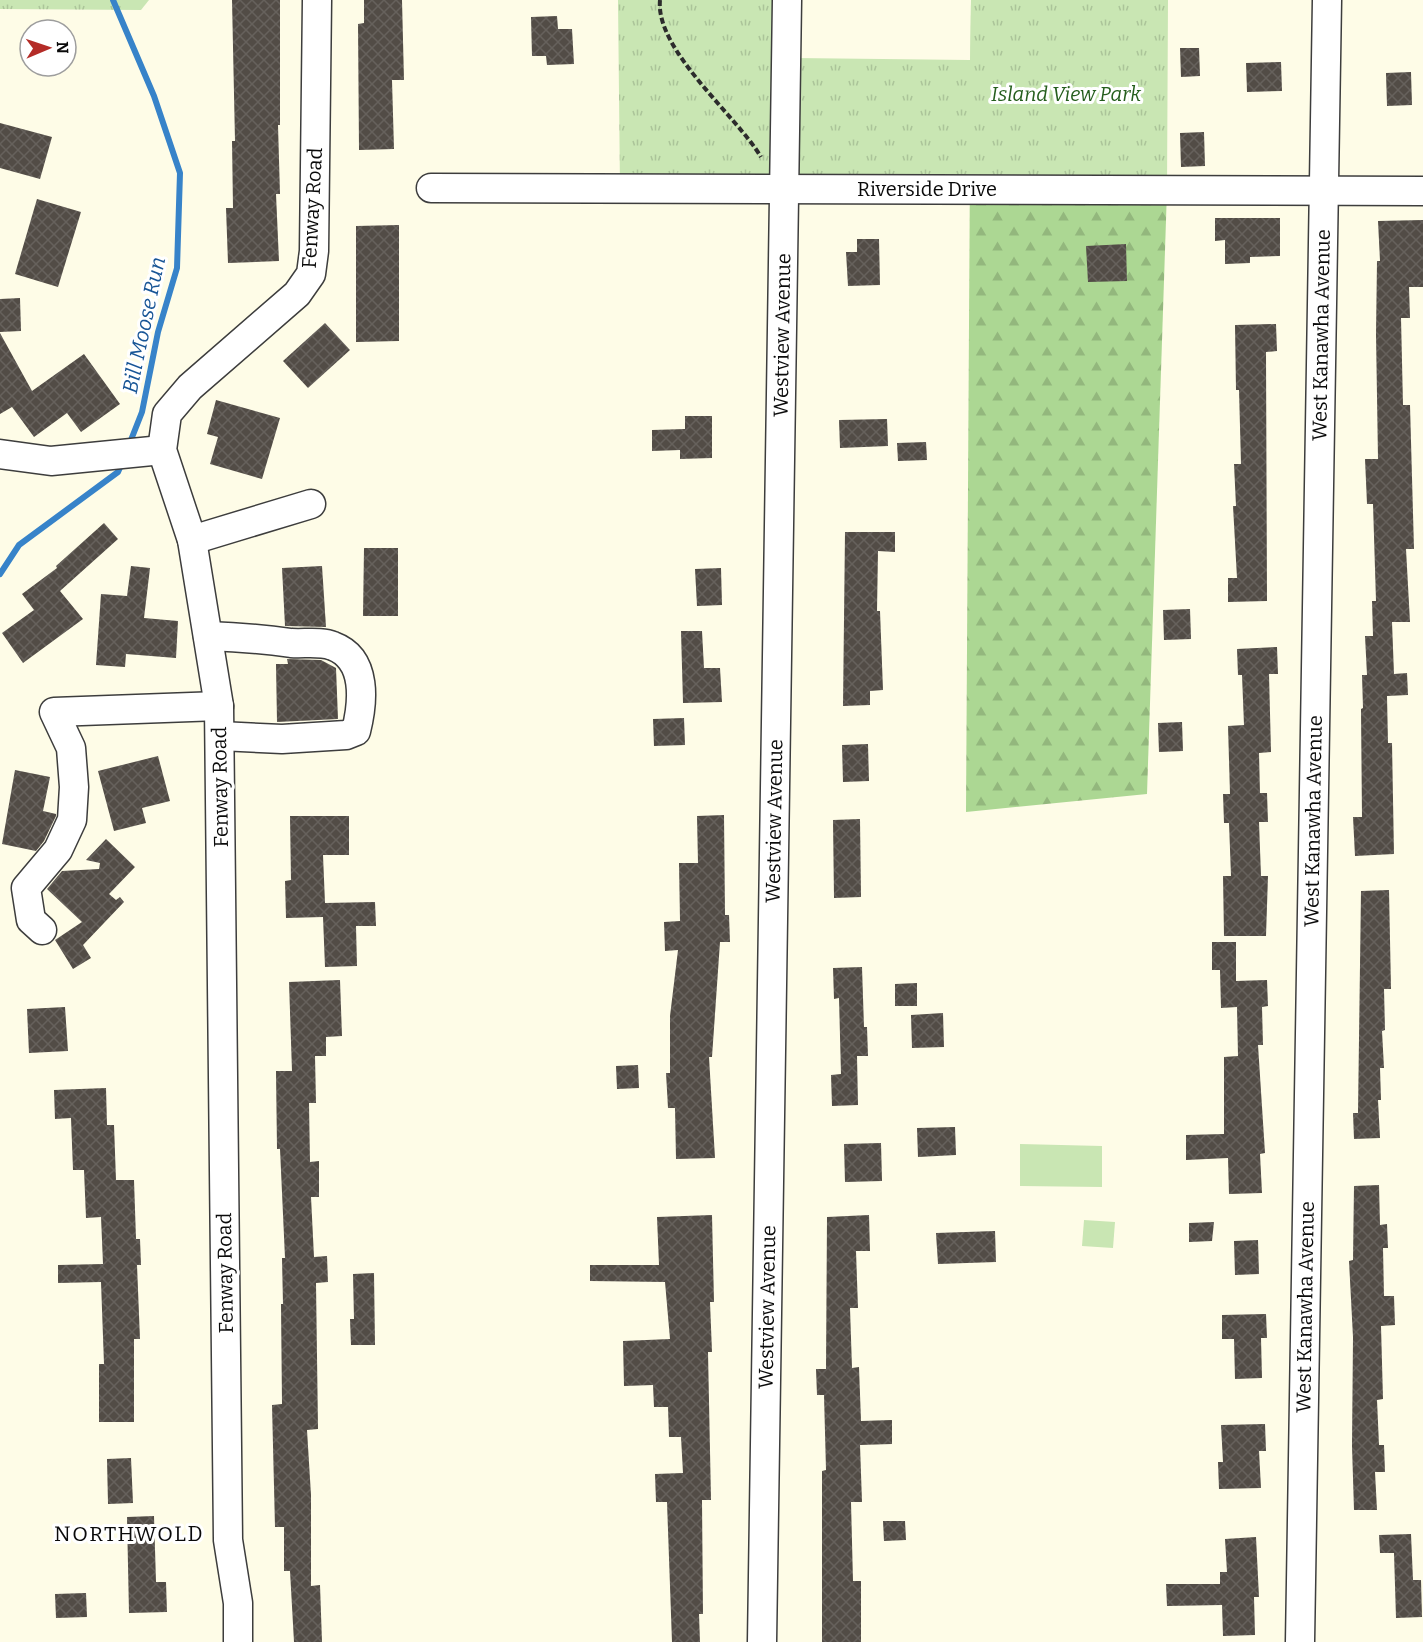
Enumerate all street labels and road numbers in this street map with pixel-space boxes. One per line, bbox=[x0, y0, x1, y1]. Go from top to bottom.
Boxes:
street label: Fenway Road bbox=[297, 147, 327, 269]
street label: Riverside Drive bbox=[857, 177, 997, 201]
street label: West Kanawha Avenue bbox=[1307, 229, 1335, 441]
street label: Westview Avenue bbox=[769, 253, 795, 417]
street label: West Kanawha Avenue bbox=[1299, 715, 1327, 927]
street label: Fenway Road bbox=[207, 726, 233, 848]
street label: Westview Avenue bbox=[761, 739, 787, 903]
street label: West Kanawha Avenue bbox=[1291, 1201, 1319, 1413]
street label: Fenway Road bbox=[212, 1212, 238, 1334]
street label: Westview Avenue bbox=[754, 1225, 780, 1389]

